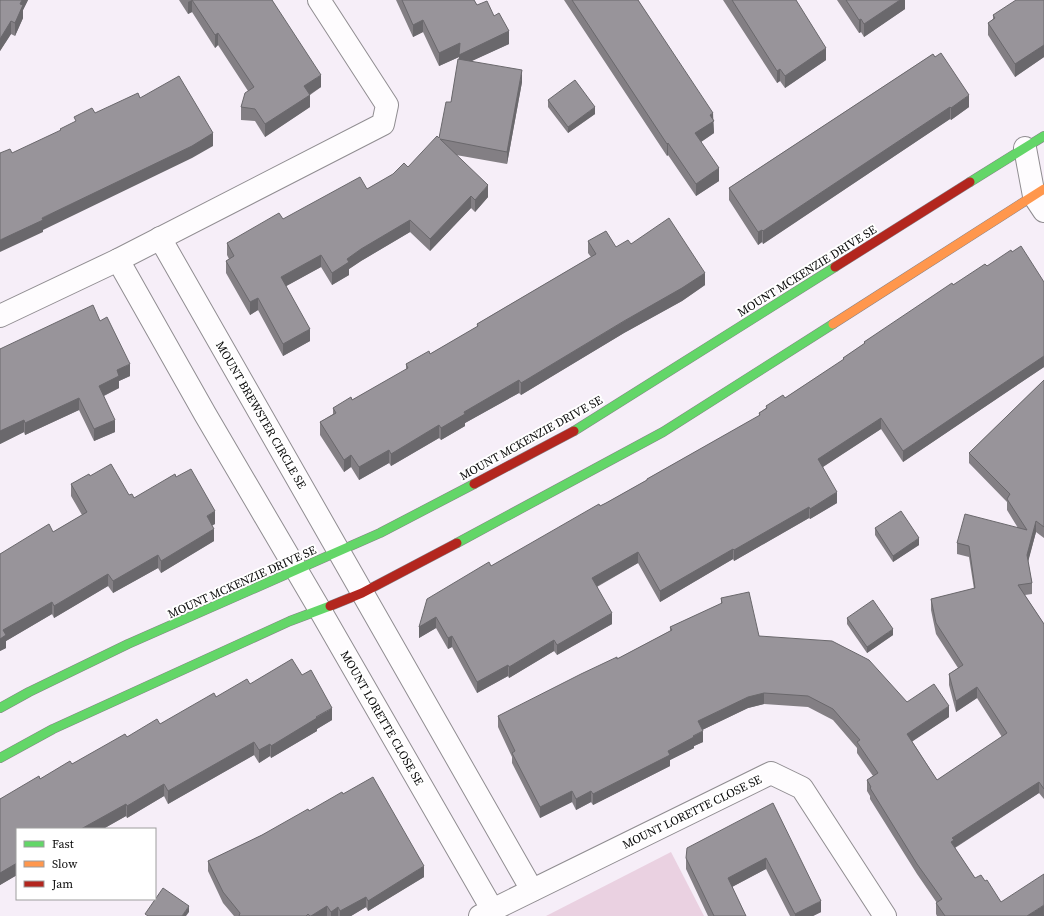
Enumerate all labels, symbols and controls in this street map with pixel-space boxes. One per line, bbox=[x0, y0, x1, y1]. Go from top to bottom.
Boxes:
street label: MOUNT MCKENZIE DRIVE SE bbox=[734, 222, 880, 320]
street label: MOUNT BREWSTER CIRCLE SE bbox=[212, 338, 310, 492]
street label: MOUNT MCKENZIE DRIVE SE bbox=[457, 392, 605, 484]
street label: MOUNT MCKENZIE DRIVE SE bbox=[165, 542, 319, 622]
street label: MOUNT LORETTE CLOSE SE bbox=[337, 648, 427, 788]
street label: MOUNT LORETTE CLOSE SE bbox=[620, 771, 764, 853]
legend bbox=[16, 828, 156, 900]
text: Fast bbox=[52, 836, 74, 852]
text: Slow bbox=[52, 856, 78, 872]
text: Jam bbox=[51, 876, 73, 892]

